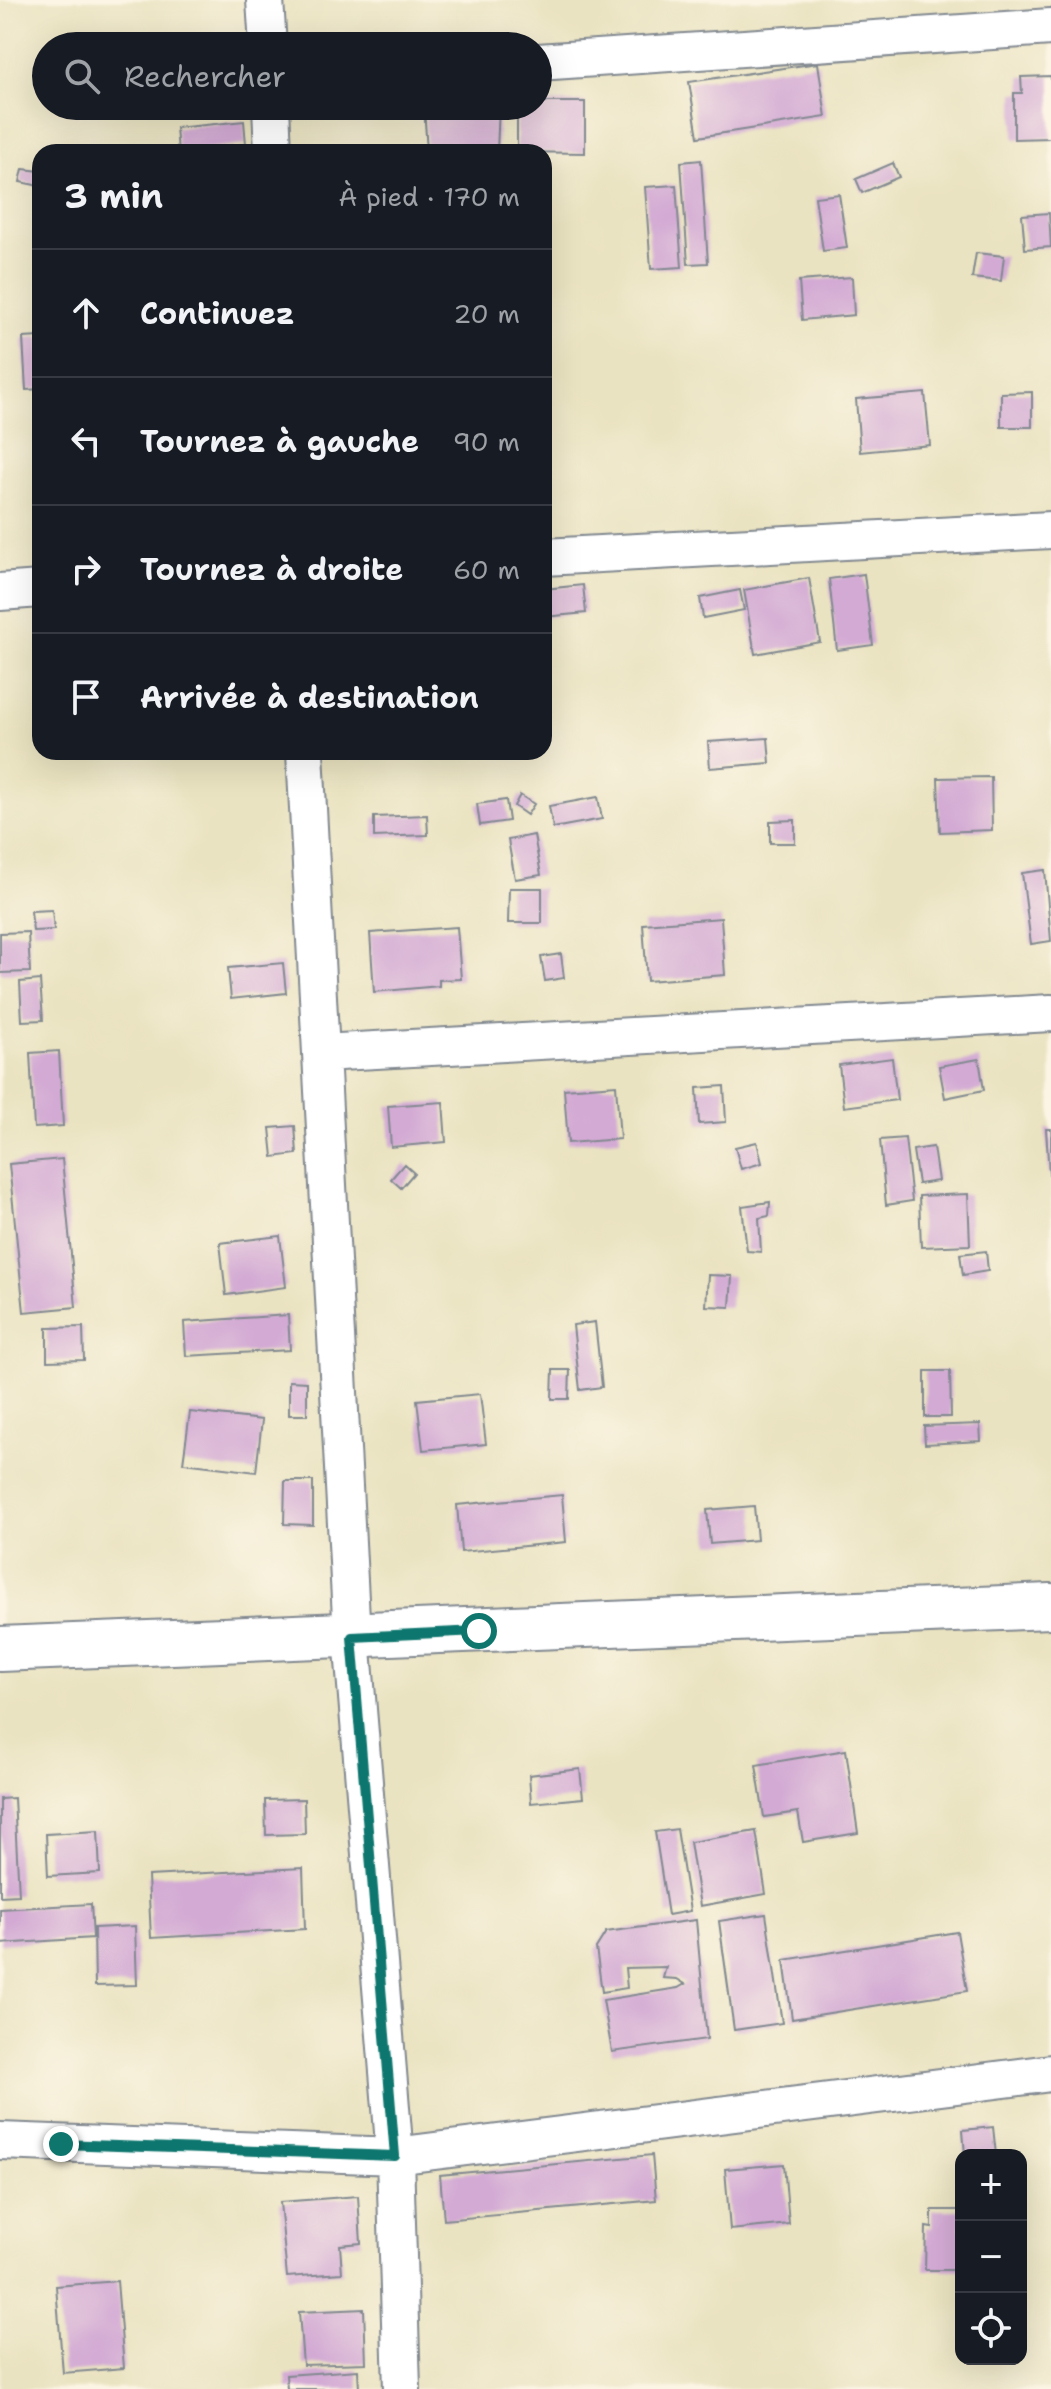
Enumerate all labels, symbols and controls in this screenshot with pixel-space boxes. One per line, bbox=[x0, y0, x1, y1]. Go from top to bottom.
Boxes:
search box bbox=[32, 32, 552, 120]
icon: search bbox=[60, 54, 104, 98]
text: Rechercher bbox=[124, 56, 286, 97]
text: 3 min bbox=[64, 173, 163, 219]
text: À pied · 170 m bbox=[338, 179, 520, 214]
icon: ahead bbox=[64, 291, 108, 335]
text: Continuez bbox=[140, 293, 295, 334]
text: 20 m bbox=[453, 296, 520, 331]
icon: left bbox=[64, 419, 108, 463]
text: Tournez à gauche bbox=[140, 421, 419, 462]
text: 90 m bbox=[453, 424, 520, 459]
icon: right bbox=[64, 547, 108, 591]
text: Tournez à droite bbox=[140, 549, 403, 590]
text: 60 m bbox=[453, 552, 520, 587]
icon: arrive bbox=[64, 675, 108, 719]
text: Arrivée à destination bbox=[140, 677, 479, 718]
route start bbox=[461, 1613, 497, 1649]
route end bbox=[43, 2126, 79, 2162]
map controls bbox=[955, 2149, 1027, 2365]
button: + bbox=[955, 2149, 1027, 2221]
button: − bbox=[955, 2221, 1027, 2293]
button: locate bbox=[955, 2293, 1027, 2365]

